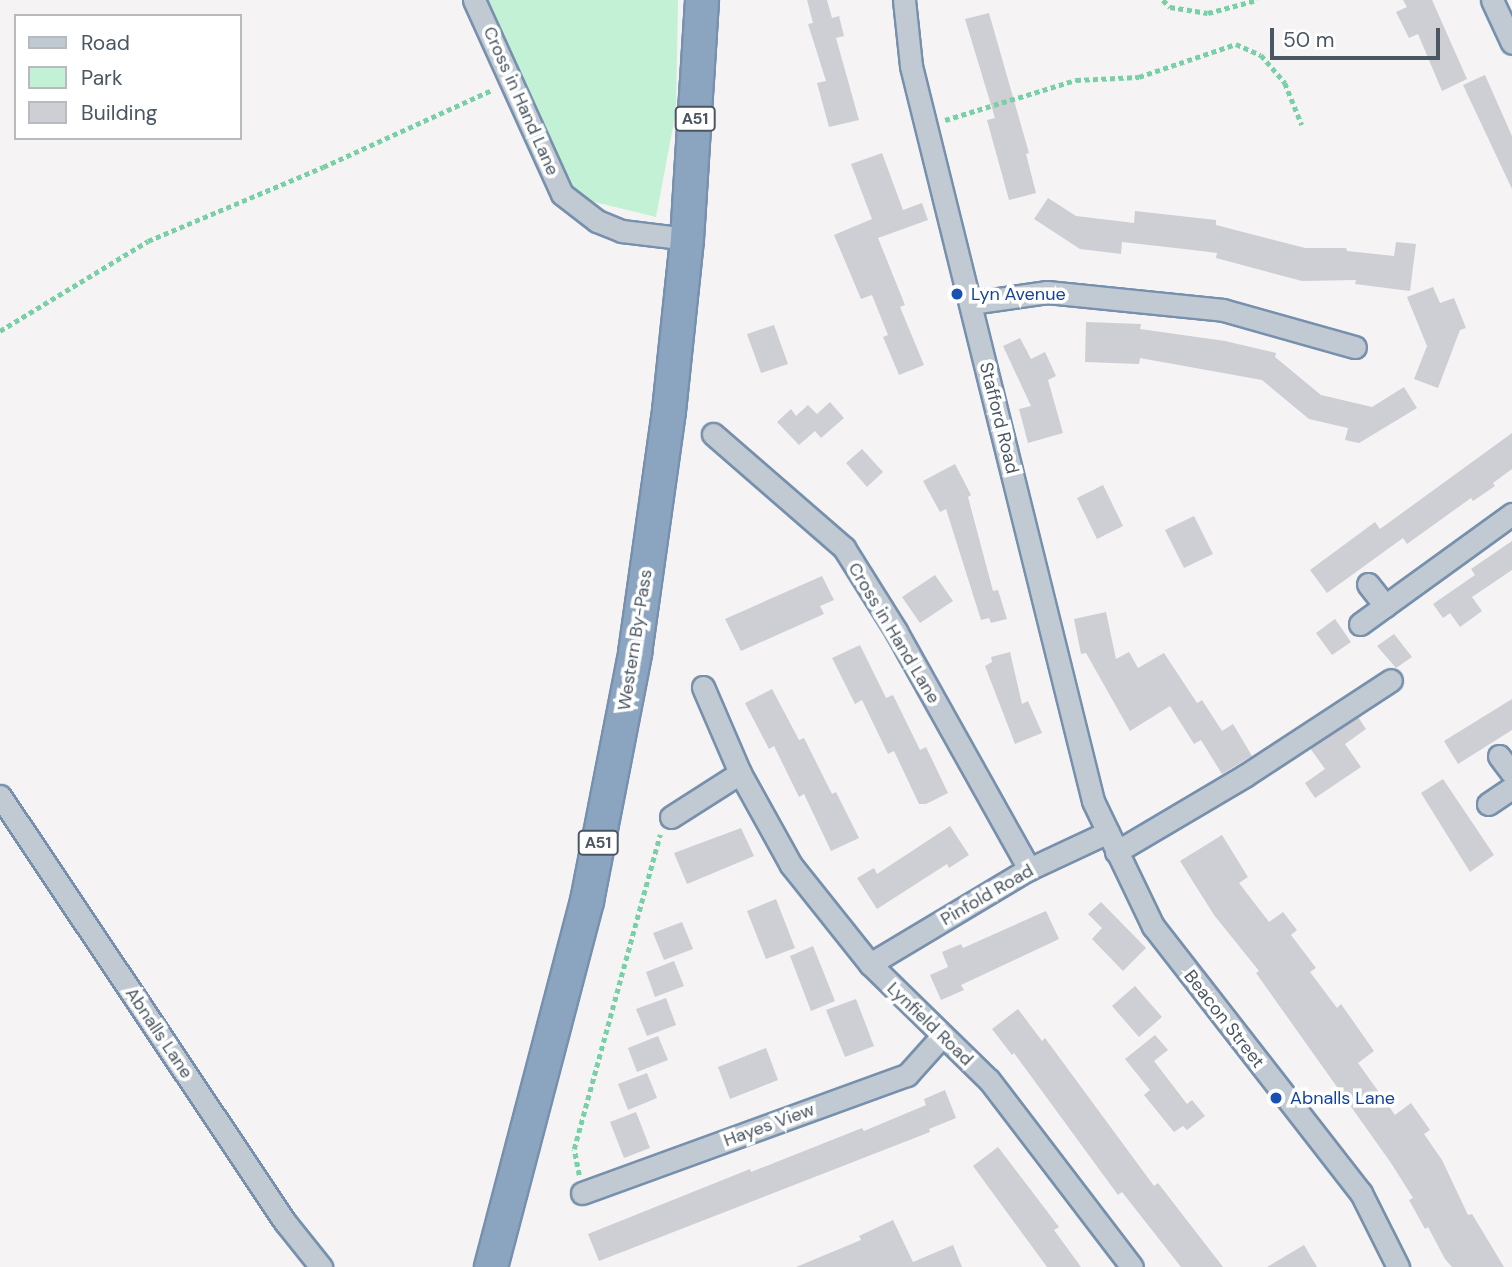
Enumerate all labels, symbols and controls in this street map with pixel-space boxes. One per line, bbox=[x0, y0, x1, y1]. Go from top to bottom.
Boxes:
legend bbox=[14, 14, 242, 140]
scale bar bbox=[1274, 14, 1444, 58]
street label: Cross in Hand Lane bbox=[478, 23, 564, 179]
text: 50 m bbox=[1283, 26, 1334, 54]
text: Road bbox=[81, 29, 130, 57]
text: Park bbox=[81, 64, 122, 92]
text: Building bbox=[81, 99, 157, 127]
road number: A51 bbox=[674, 106, 716, 132]
place label: Lyn Avenue bbox=[971, 283, 1066, 305]
marker: Lyn Avenue bbox=[949, 286, 965, 302]
street label: Stafford Road bbox=[975, 360, 1023, 476]
street label: Cross in Hand Lane bbox=[843, 559, 945, 707]
street label: Western By-Pass bbox=[613, 568, 657, 712]
road number: A51 bbox=[577, 830, 619, 856]
street label: Pinfold Road bbox=[937, 860, 1037, 930]
street label: Beacon Street bbox=[1179, 966, 1269, 1072]
street label: Lynfield Road bbox=[883, 978, 977, 1070]
street label: Abnalls Lane bbox=[121, 983, 197, 1083]
place label: Abnalls Lane bbox=[1290, 1087, 1395, 1109]
marker: Abnalls Lane bbox=[1268, 1090, 1284, 1106]
street label: Hayes View bbox=[721, 1099, 817, 1151]

